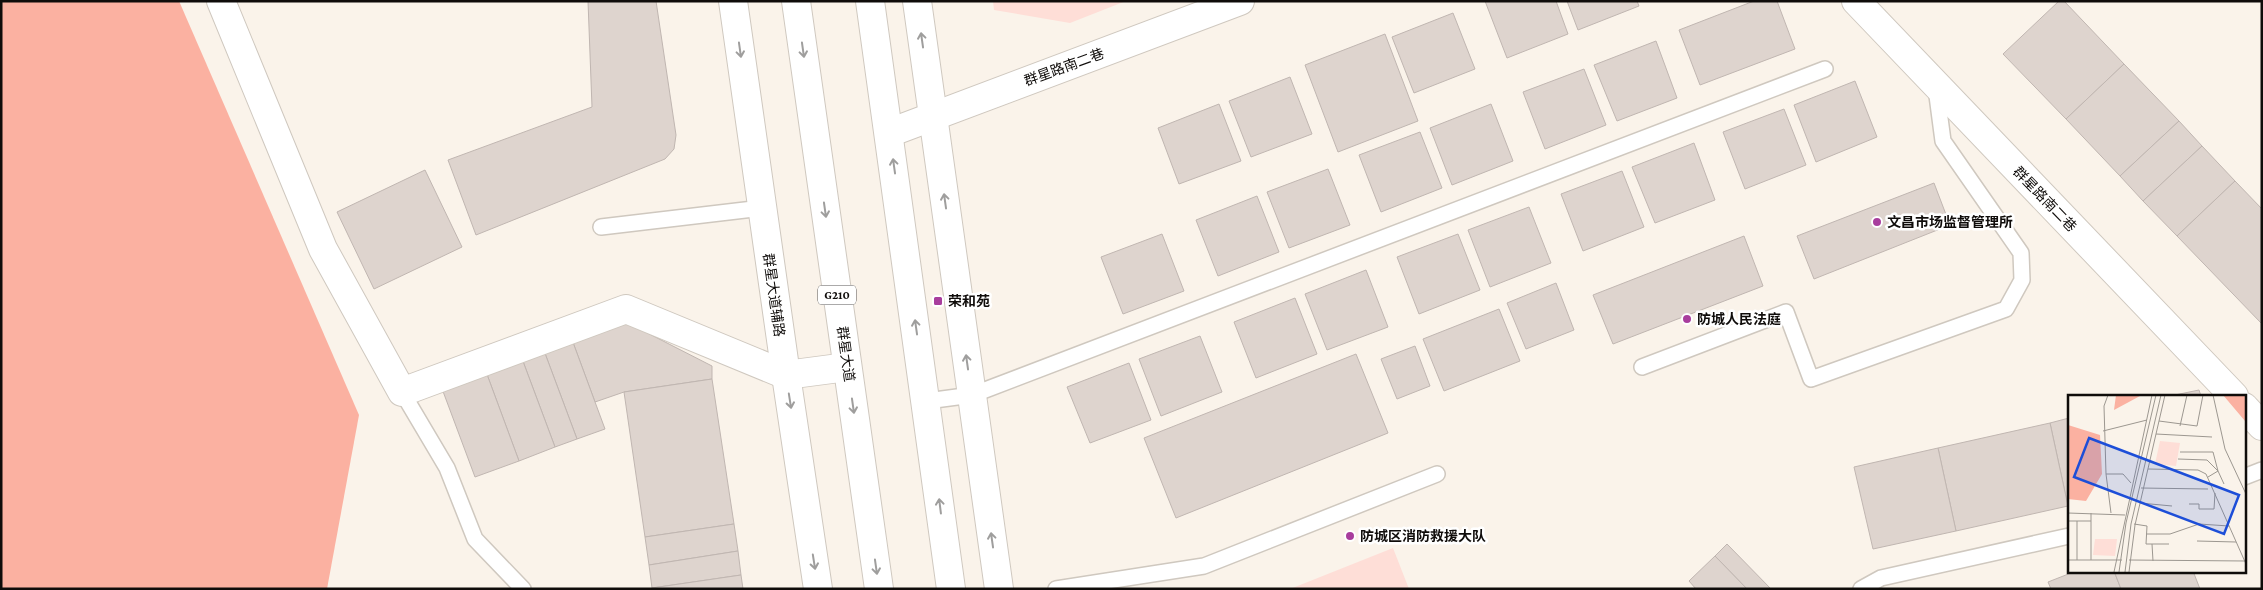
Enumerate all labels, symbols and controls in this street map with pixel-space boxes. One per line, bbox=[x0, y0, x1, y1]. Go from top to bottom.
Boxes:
one-way arrow bbox=[917, 33, 927, 49]
one-way arrow bbox=[735, 41, 745, 57]
one-way arrow bbox=[798, 41, 808, 57]
street label: 群星路南二巷 bbox=[1022, 45, 1106, 89]
one-way arrow bbox=[889, 159, 899, 175]
street label: 群星路南二巷 bbox=[2010, 163, 2080, 235]
one-way arrow bbox=[940, 194, 950, 210]
one-way arrow bbox=[821, 202, 831, 218]
place label: 文昌市场监督管理所 bbox=[1887, 214, 2013, 230]
marker: 文昌市场监督管理所 bbox=[1871, 216, 1883, 228]
street label: 群星大道辅路 bbox=[760, 252, 788, 338]
road number: G210 bbox=[818, 286, 856, 304]
place label: 荣和苑 bbox=[948, 293, 990, 309]
marker: 荣和苑 bbox=[932, 295, 944, 307]
place label: 防城人民法庭 bbox=[1697, 311, 1781, 327]
marker: 防城人民法庭 bbox=[1681, 313, 1693, 325]
one-way arrow bbox=[911, 320, 921, 336]
street label: 群星大道 bbox=[834, 325, 858, 383]
one-way arrow bbox=[962, 354, 972, 370]
one-way arrow bbox=[785, 393, 795, 409]
inset map bbox=[2068, 395, 2246, 572]
one-way arrow bbox=[848, 398, 858, 414]
one-way arrow bbox=[935, 498, 945, 514]
place label: 防城区消防救援大队 bbox=[1360, 528, 1486, 544]
marker: 防城区消防救援大队 bbox=[1344, 530, 1356, 542]
one-way arrow bbox=[987, 533, 997, 549]
one-way arrow bbox=[809, 553, 819, 569]
one-way arrow bbox=[871, 559, 881, 575]

